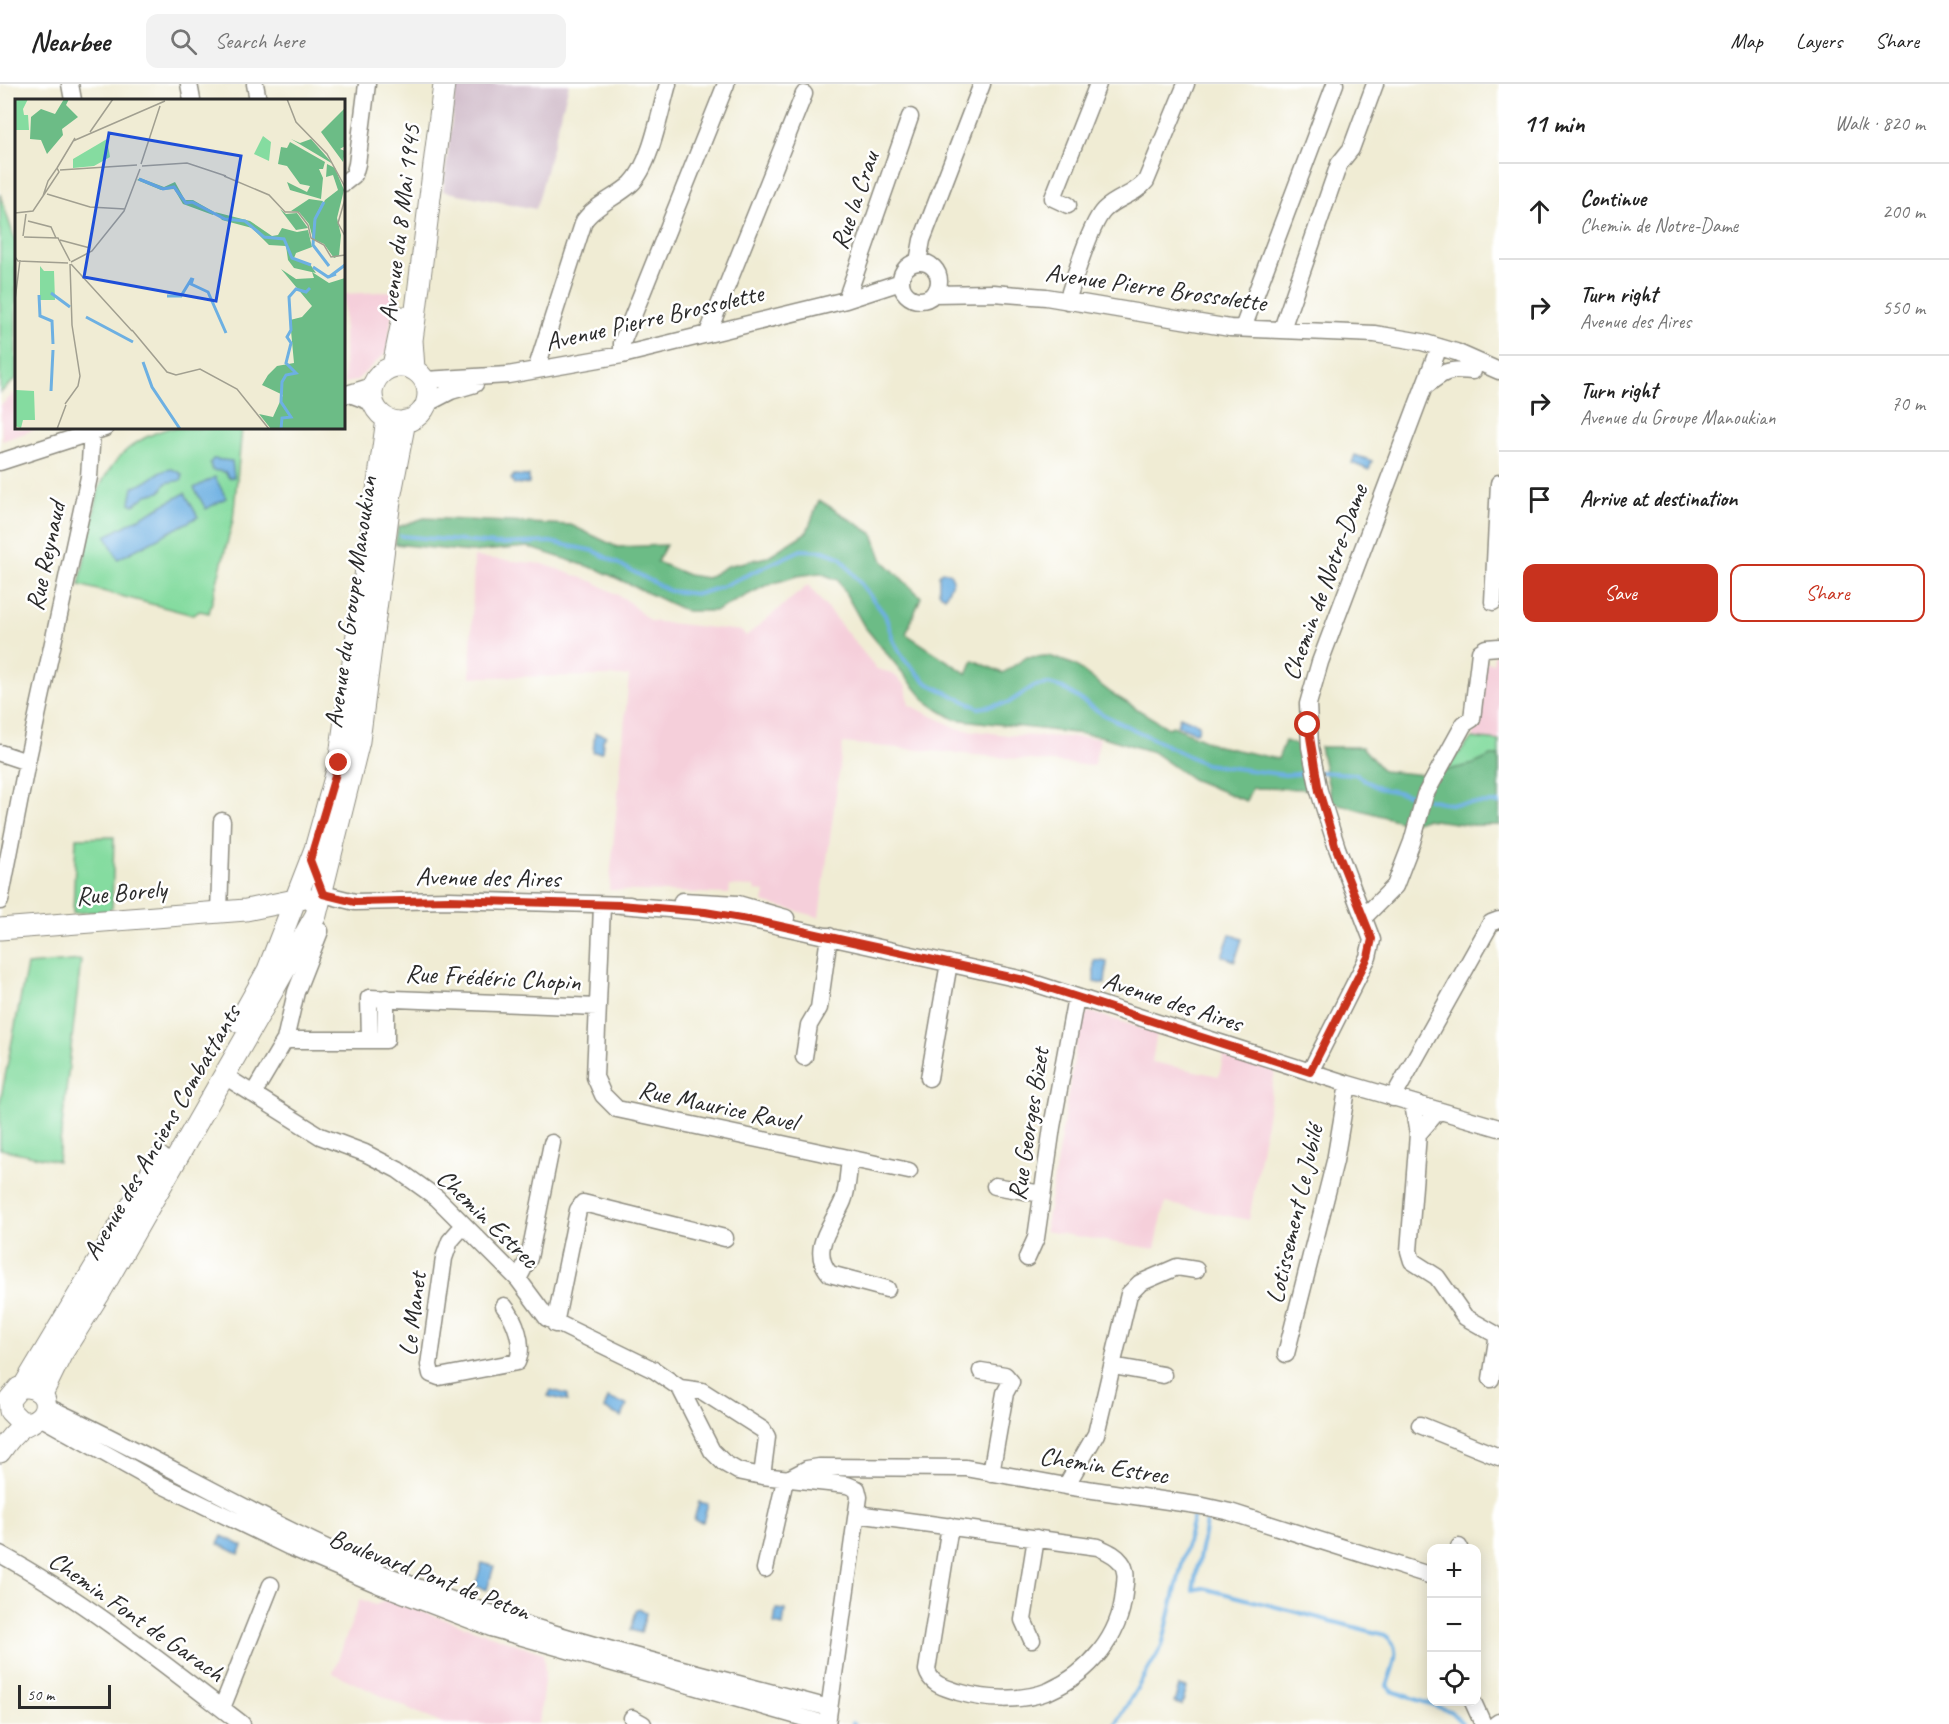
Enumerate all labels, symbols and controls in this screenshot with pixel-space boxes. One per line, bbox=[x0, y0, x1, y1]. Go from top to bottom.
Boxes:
search box bbox=[146, 14, 566, 68]
text: Nearbee bbox=[30, 24, 110, 59]
icon: search bbox=[167, 25, 200, 58]
text: Search here bbox=[215, 27, 304, 55]
text: Map bbox=[1730, 28, 1763, 54]
text: Layers bbox=[1796, 28, 1842, 54]
text: Share bbox=[1875, 28, 1919, 54]
inset map bbox=[15, 99, 345, 429]
text: 11 min bbox=[1523, 107, 1585, 140]
text: Walk · 820 m bbox=[1835, 111, 1925, 136]
street label: Avenue du 8 Mai 1945 bbox=[371, 121, 428, 323]
street label: Rue la Crau bbox=[822, 145, 887, 254]
text: Continue bbox=[1580, 185, 1646, 213]
icon: ahead bbox=[1523, 195, 1556, 228]
text: 200 m bbox=[1882, 199, 1925, 224]
text: Chemin de Notre-Dame bbox=[1580, 213, 1738, 238]
street label: Avenue Pierre Brossolette bbox=[1043, 256, 1271, 320]
street label: Avenue Pierre Brossolette bbox=[542, 276, 769, 359]
text: Turn right bbox=[1580, 281, 1657, 309]
icon: right bbox=[1523, 291, 1556, 324]
text: 550 m bbox=[1882, 295, 1925, 320]
text: Avenue des Aires bbox=[1580, 309, 1691, 334]
text: Turn right bbox=[1580, 377, 1657, 405]
icon: right bbox=[1523, 387, 1556, 420]
text: 70 m bbox=[1891, 391, 1925, 416]
text: Avenue du Groupe Manoukian bbox=[1580, 405, 1776, 430]
street label: Avenue du Groupe Manoukian bbox=[316, 474, 385, 730]
street label: Chemin de Notre-Dame bbox=[1274, 478, 1376, 684]
icon: arrive bbox=[1523, 483, 1556, 516]
text: Arrive at destination bbox=[1580, 485, 1737, 513]
street label: Rue Reynaud bbox=[18, 495, 74, 614]
button: Save bbox=[1523, 564, 1718, 622]
button: Share bbox=[1730, 564, 1925, 622]
route start bbox=[1294, 711, 1320, 737]
route end bbox=[325, 749, 351, 775]
street label: Avenue des Aires bbox=[415, 860, 563, 895]
street label: Rue Borely bbox=[74, 872, 170, 913]
street label: Rue Frédéric Chopin bbox=[405, 956, 582, 999]
street label: Avenue des Aires bbox=[1099, 963, 1249, 1040]
street label: Avenue des Anciens Combattants bbox=[75, 997, 249, 1266]
street label: Rue Georges Bizet bbox=[1000, 1043, 1057, 1203]
street label: Rue Maurice Ravel bbox=[636, 1073, 805, 1139]
street label: Lotissement Le Jubilé bbox=[1258, 1118, 1332, 1306]
street label: Chemin Estrec bbox=[429, 1161, 547, 1277]
street label: Le Manet bbox=[391, 1268, 434, 1358]
street label: Chemin Estrec bbox=[1037, 1439, 1172, 1492]
street label: Boulevard Pont de Peton bbox=[325, 1521, 536, 1628]
street label: Chemin Font de Garach bbox=[42, 1543, 232, 1690]
map controls bbox=[1427, 1544, 1481, 1706]
button: + bbox=[1427, 1544, 1481, 1598]
button: − bbox=[1427, 1598, 1481, 1652]
button: locate bbox=[1427, 1652, 1481, 1706]
scale bar bbox=[18, 1682, 111, 1710]
text: 50 m bbox=[27, 1685, 54, 1705]

